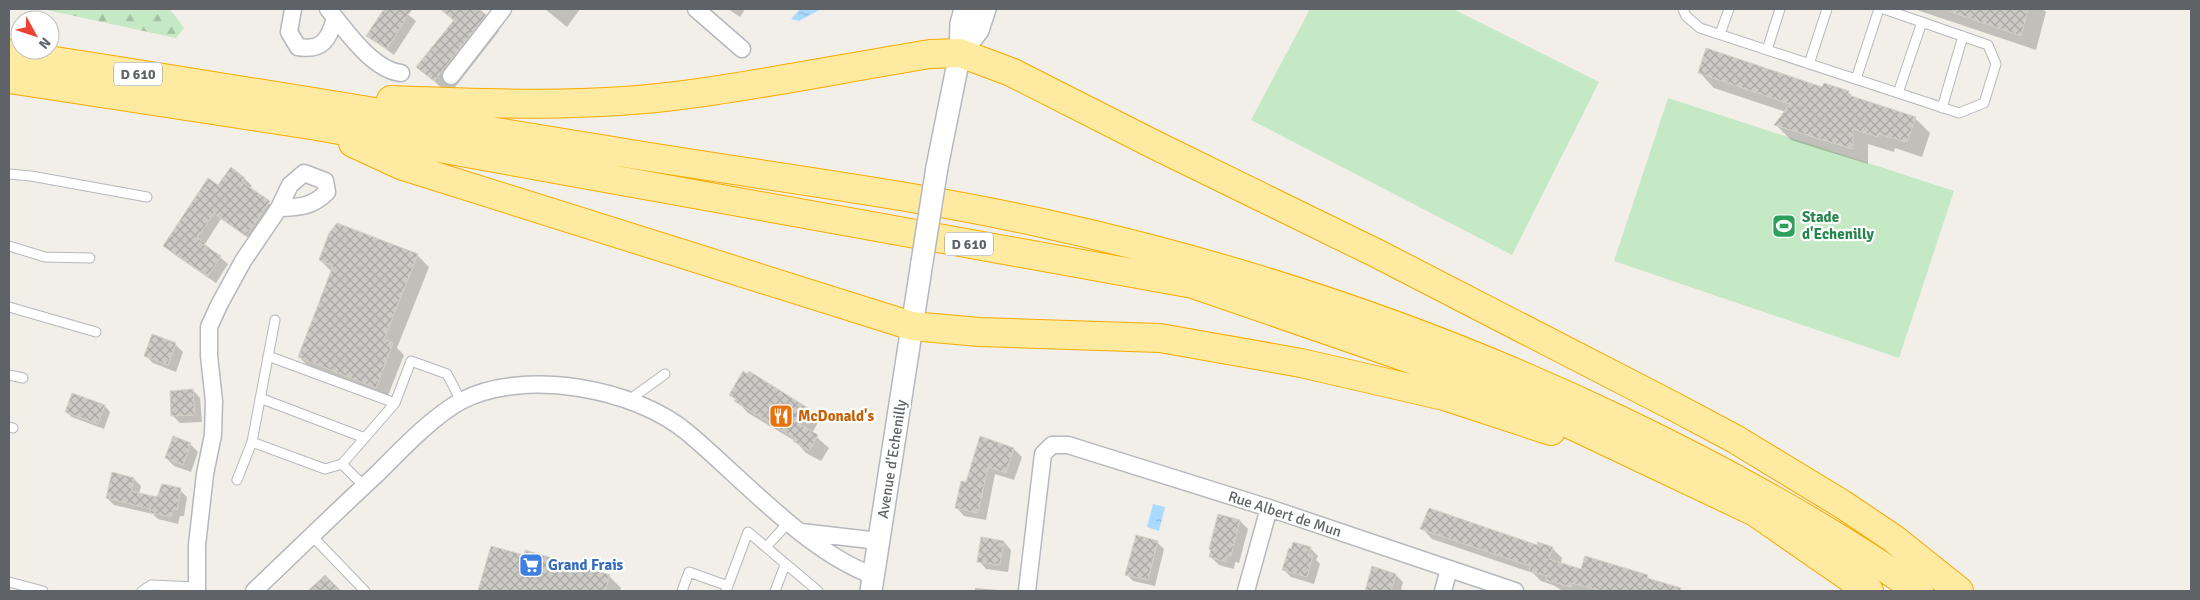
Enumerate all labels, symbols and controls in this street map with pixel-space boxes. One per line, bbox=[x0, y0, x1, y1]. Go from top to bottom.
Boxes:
north arrow bbox=[10, 10, 60, 60]
text: N bbox=[35, 34, 54, 52]
road number: D 610 bbox=[114, 62, 162, 86]
place label: Stade d'Echenilly bbox=[1802, 208, 1874, 243]
sports icon: Stade d'Echenilly bbox=[1771, 213, 1797, 239]
road number: D 610 bbox=[945, 232, 993, 255]
street label: Avenue d'Echenilly bbox=[874, 398, 910, 520]
restaurant icon: McDonald's bbox=[768, 403, 794, 429]
place label: McDonald's bbox=[798, 407, 875, 425]
street label: Rue Albert de Mun bbox=[1226, 487, 1344, 541]
supermarket icon: Grand Frais bbox=[518, 552, 544, 578]
place label: Grand Frais bbox=[548, 556, 624, 574]

